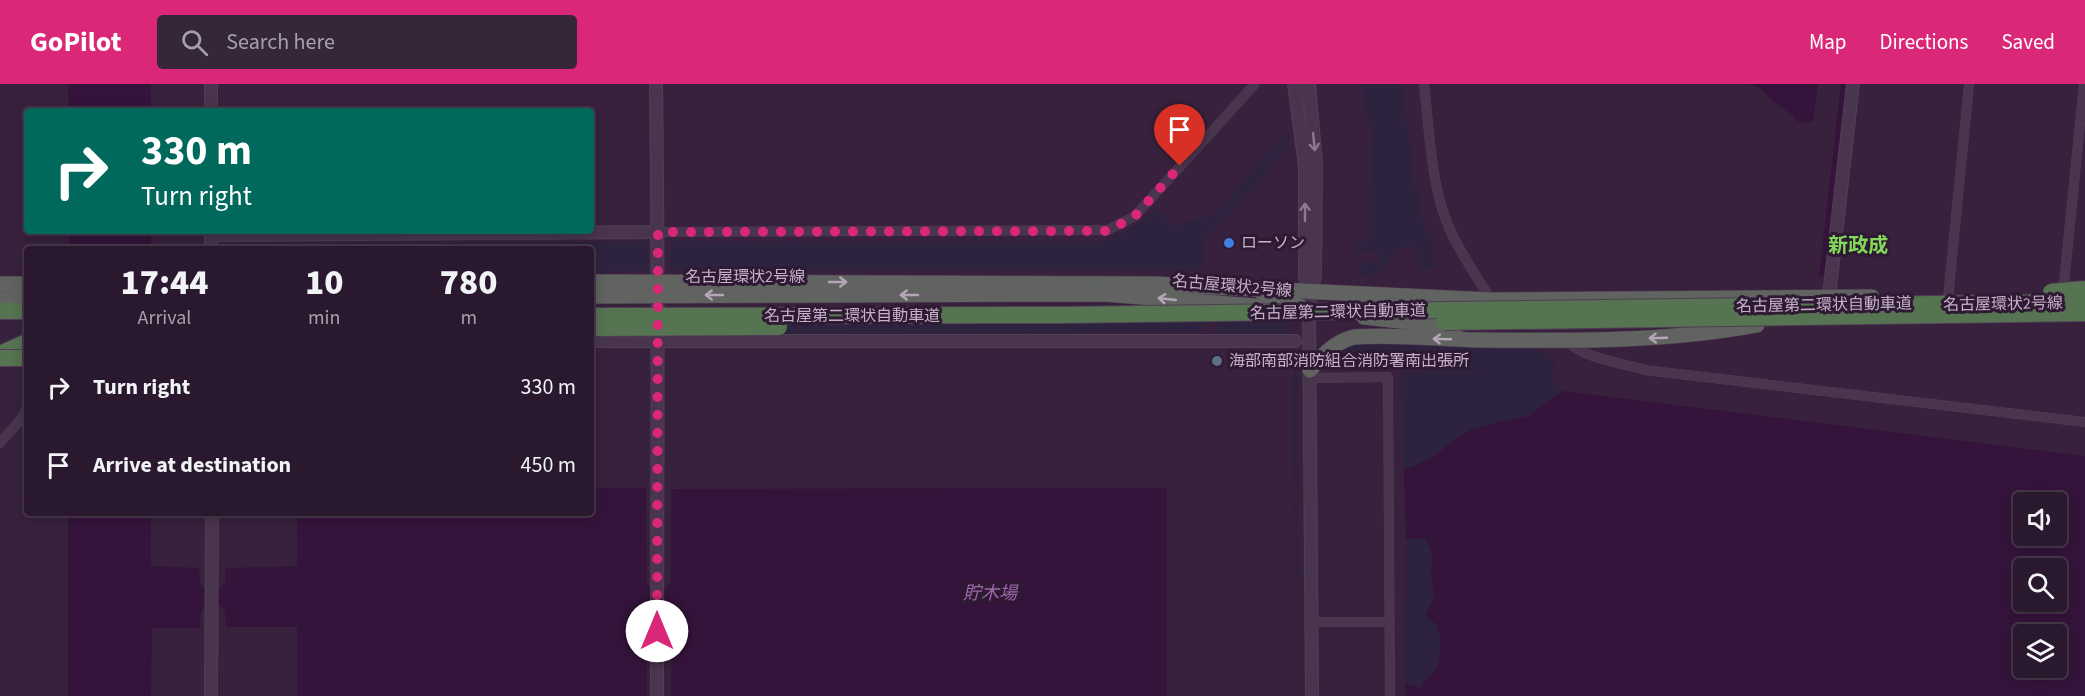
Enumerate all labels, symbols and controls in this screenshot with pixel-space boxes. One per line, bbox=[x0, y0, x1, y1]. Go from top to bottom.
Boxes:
search box bbox=[157, 15, 577, 69]
text: GoPilot bbox=[30, 22, 121, 62]
icon: search bbox=[178, 26, 211, 59]
text: Search here bbox=[226, 26, 335, 58]
text: Map bbox=[1809, 27, 1847, 57]
text: Directions bbox=[1880, 27, 1968, 57]
text: Saved bbox=[2001, 27, 2055, 57]
pin bbox=[1154, 104, 1205, 166]
icon: arrive bbox=[1163, 113, 1196, 146]
text: 330 m bbox=[141, 121, 252, 181]
icon: right bbox=[42, 132, 120, 210]
one-way arrow bbox=[1309, 132, 1320, 152]
text: Turn right bbox=[141, 177, 252, 216]
one-way arrow bbox=[1299, 203, 1311, 223]
place label: ローソン bbox=[1241, 232, 1305, 254]
district label: 新政成 bbox=[1828, 232, 1888, 260]
marker: ローソン bbox=[1222, 236, 1236, 250]
text: 17:44 bbox=[120, 257, 209, 308]
text: 10 bbox=[305, 257, 343, 308]
text: 780 bbox=[440, 257, 498, 308]
street label: 名古屋環状2号線 bbox=[685, 266, 805, 288]
street label: 名古屋環状2号線 bbox=[1171, 270, 1293, 302]
one-way arrow bbox=[828, 277, 848, 288]
one-way arrow bbox=[705, 289, 725, 301]
one-way arrow bbox=[900, 289, 920, 301]
street label: 名古屋第二環状自動車道 bbox=[1736, 292, 1912, 318]
street label: 名古屋環状2号線 bbox=[1943, 292, 2063, 316]
one-way arrow bbox=[1158, 293, 1177, 304]
street label: 名古屋第二環状自動車道 bbox=[1250, 299, 1426, 325]
text: Arrival bbox=[138, 304, 191, 332]
text: min bbox=[308, 304, 340, 332]
text: m bbox=[460, 304, 477, 332]
street label: 名古屋第二環状自動車道 bbox=[764, 305, 940, 327]
one-way arrow bbox=[1648, 332, 1668, 343]
one-way arrow bbox=[1433, 333, 1453, 344]
place label: 海部南部消防組合消防署南出張所 bbox=[1229, 350, 1469, 372]
marker: 海部南部消防組合消防署南出張所 bbox=[1210, 354, 1224, 368]
icon: right bbox=[42, 371, 75, 404]
text: Turn right bbox=[93, 371, 190, 403]
text: 330 m bbox=[521, 371, 576, 403]
icon: arrive bbox=[42, 449, 75, 482]
text: Arrive at destination bbox=[93, 449, 291, 481]
text: 450 m bbox=[521, 449, 576, 481]
map controls bbox=[2013, 492, 2067, 678]
button: sound bbox=[2013, 492, 2067, 546]
button: search bbox=[2013, 558, 2067, 612]
water label: 貯木場 bbox=[963, 581, 1019, 606]
position arrow bbox=[625, 599, 689, 663]
button: layers bbox=[2013, 624, 2067, 678]

